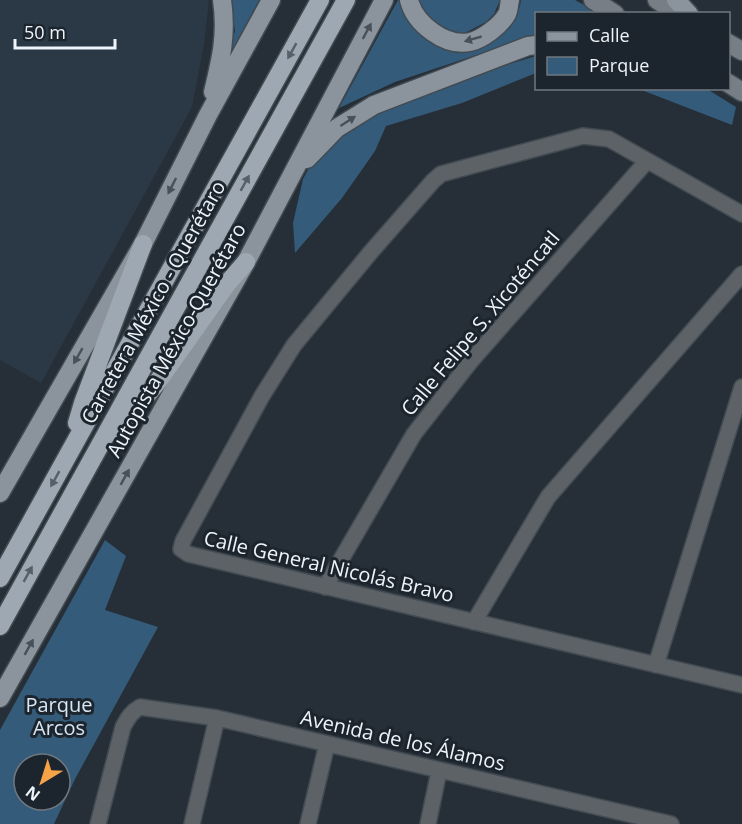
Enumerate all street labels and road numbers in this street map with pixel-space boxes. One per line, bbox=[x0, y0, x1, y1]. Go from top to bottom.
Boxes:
street label: Carretera México - Querétaro bbox=[75, 176, 231, 428]
street label: Autopista México-Querétaro bbox=[100, 218, 252, 462]
street label: Calle Felipe S. Xicoténcatl bbox=[395, 225, 565, 421]
street label: Calle General Nicolás Bravo bbox=[201, 524, 457, 608]
street label: Avenida de los Álamos bbox=[298, 703, 508, 777]

